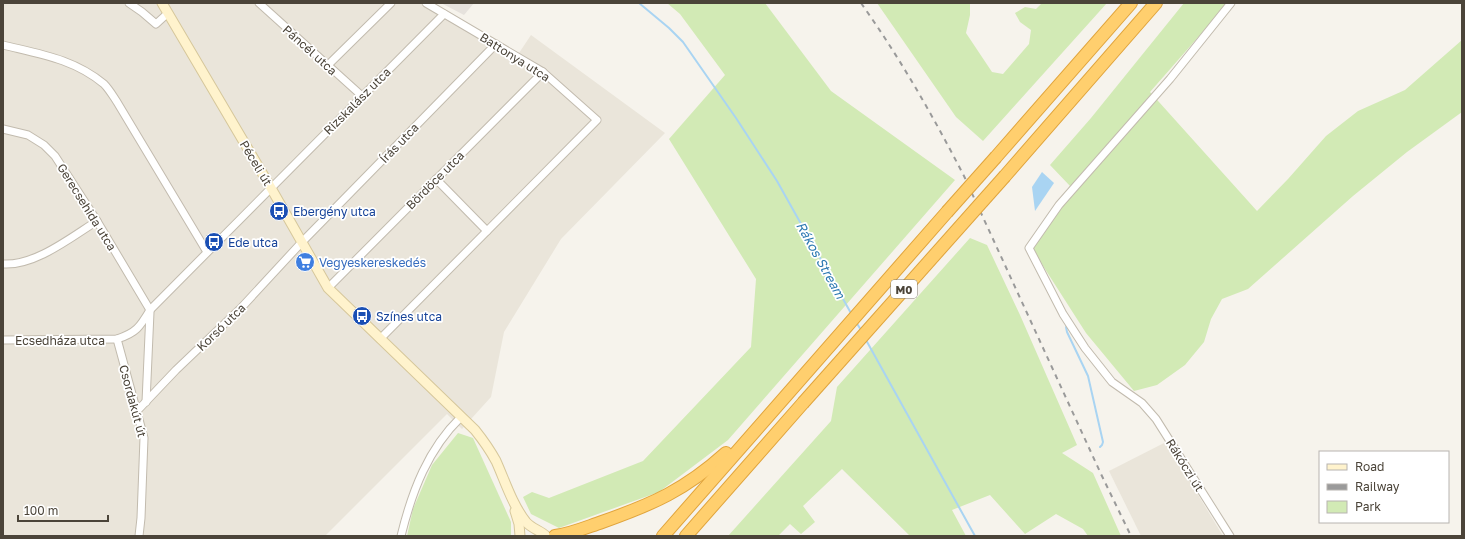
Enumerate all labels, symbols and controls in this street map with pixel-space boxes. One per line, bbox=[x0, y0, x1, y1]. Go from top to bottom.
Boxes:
street label: Páncél utca bbox=[280, 22, 340, 78]
street label: Battonya utca bbox=[477, 29, 553, 85]
street label: Rizskalász utca bbox=[320, 64, 394, 138]
street label: Írás utca bbox=[376, 120, 422, 166]
street label: Péceli út bbox=[237, 138, 275, 189]
street label: Bördöce utca bbox=[403, 148, 467, 212]
street label: Gerecsehida utca bbox=[54, 161, 120, 253]
bus stop icon: Ebergény utca bbox=[268, 200, 290, 222]
place label: Ebergény utca bbox=[293, 204, 376, 219]
water label: Rákos Stream bbox=[793, 219, 849, 302]
bus stop icon: Ede utca bbox=[203, 231, 225, 253]
place label: Ede utca bbox=[228, 235, 278, 250]
supermarket icon: Vegyeskereskedés bbox=[294, 251, 316, 273]
place label: Vegyeskereskedés bbox=[319, 255, 426, 270]
road number: M0 bbox=[891, 280, 917, 298]
street label: Korsó utca bbox=[194, 300, 248, 354]
bus stop icon: Színes utca bbox=[351, 305, 373, 327]
place label: Színes utca bbox=[376, 309, 442, 324]
street label: Ecsedháza utca bbox=[15, 333, 105, 348]
street label: Csordakút út bbox=[116, 363, 150, 439]
street label: Rákóczi út bbox=[1163, 436, 1207, 494]
legend bbox=[1319, 451, 1449, 523]
text: Road bbox=[1355, 459, 1384, 474]
text: Railway bbox=[1355, 479, 1400, 494]
scale bar bbox=[18, 497, 108, 523]
text: Park bbox=[1355, 499, 1381, 514]
text: 100 m bbox=[24, 503, 58, 518]

